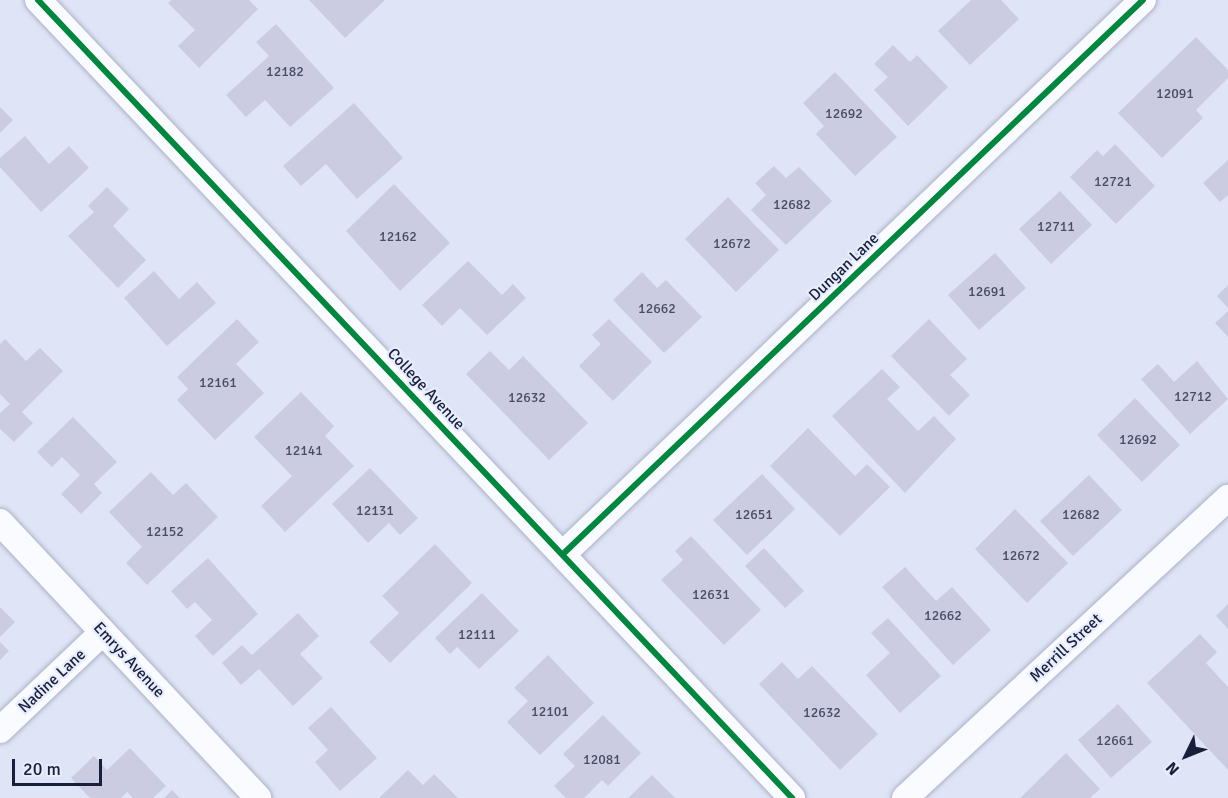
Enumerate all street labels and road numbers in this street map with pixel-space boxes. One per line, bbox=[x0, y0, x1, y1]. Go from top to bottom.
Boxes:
street label: Dungan Lane bbox=[805, 229, 883, 305]
street label: College Avenue bbox=[383, 344, 469, 434]
street label: Merrill Street bbox=[1026, 610, 1106, 686]
street label: Emrys Avenue bbox=[89, 618, 169, 702]
street label: Nadine Lane bbox=[14, 645, 90, 717]

